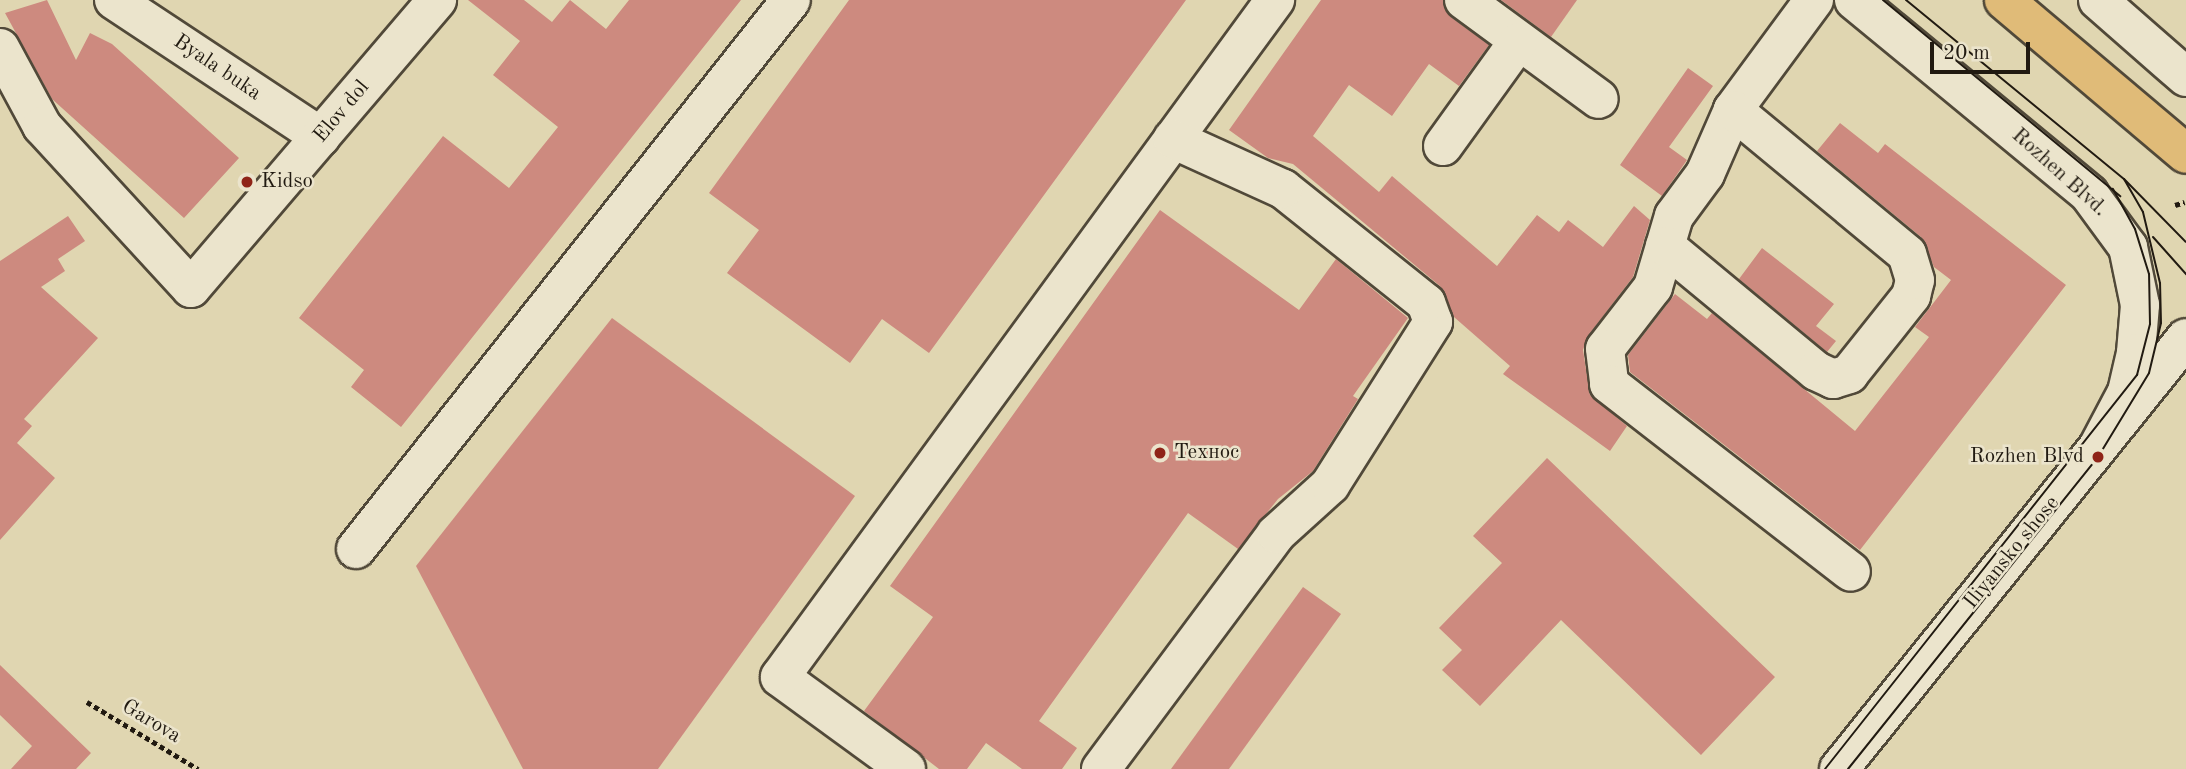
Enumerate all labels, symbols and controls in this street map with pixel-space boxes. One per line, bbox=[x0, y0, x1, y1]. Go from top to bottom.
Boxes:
scale bar bbox=[1934, 28, 2034, 72]
street label: Byala buka bbox=[168, 29, 266, 107]
text: 20 m bbox=[1943, 43, 1990, 64]
street label: Elov dol bbox=[309, 76, 375, 148]
street label: Rozhen Blvd. bbox=[2006, 123, 2112, 223]
place label: Kidso bbox=[261, 169, 313, 195]
marker: Kidso bbox=[239, 174, 255, 190]
place label: Технос bbox=[1174, 440, 1239, 466]
place label: Rozhen Blvd bbox=[1970, 444, 2084, 470]
marker: Технос bbox=[1152, 445, 1168, 461]
marker: Rozhen Blvd bbox=[2090, 449, 2106, 465]
street label: Iliyansko shose bbox=[1959, 492, 2065, 614]
street label: Garova bbox=[117, 695, 185, 749]

